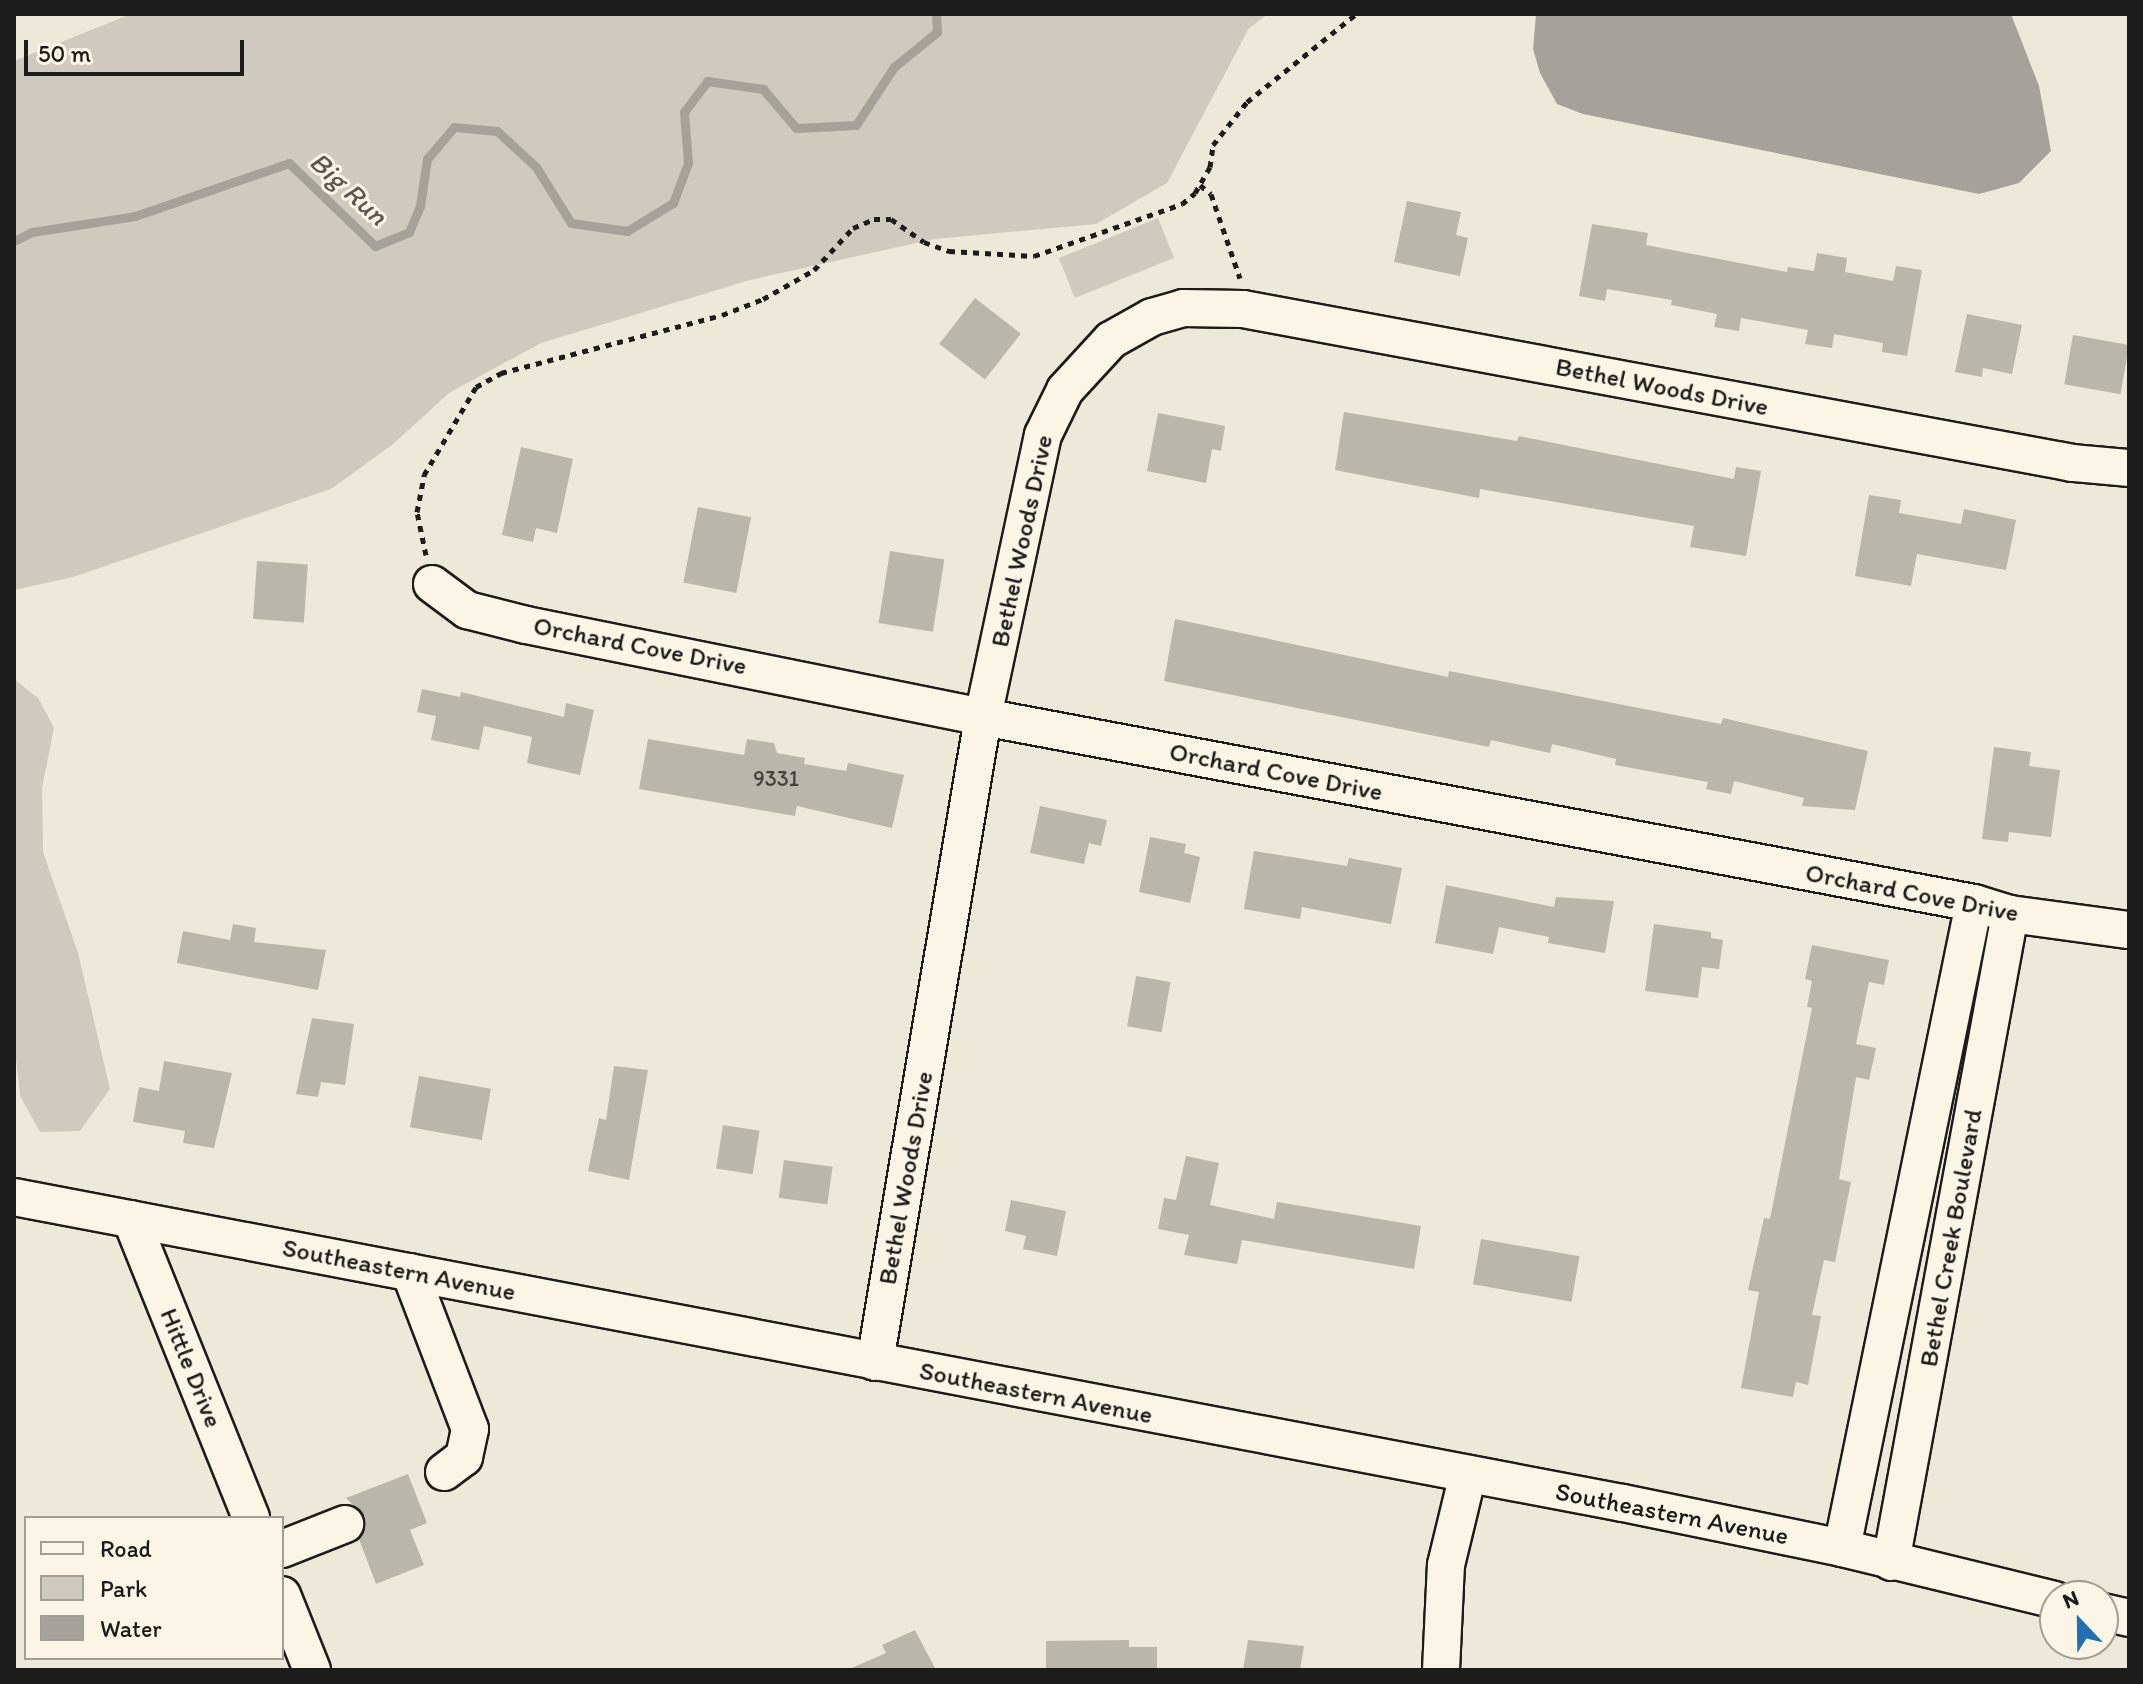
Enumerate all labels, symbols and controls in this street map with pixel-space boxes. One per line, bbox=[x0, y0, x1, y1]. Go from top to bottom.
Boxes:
scale bar bbox=[28, 24, 248, 74]
text: 50 m bbox=[38, 39, 91, 68]
water label: Big Run bbox=[303, 144, 395, 232]
street label: Bethel Woods Drive bbox=[1553, 351, 1771, 423]
street label: Bethel Woods Drive bbox=[984, 432, 1060, 650]
street label: Orchard Cove Drive bbox=[530, 610, 750, 682]
street label: Orchard Cove Drive bbox=[1166, 736, 1386, 808]
house number: 9331 bbox=[753, 766, 799, 792]
street label: Orchard Cove Drive bbox=[1802, 857, 2022, 929]
street label: Bethel Woods Drive bbox=[872, 1069, 940, 1287]
street label: Bethel Creek Boulevard bbox=[1913, 1106, 1989, 1370]
street label: Southeastern Avenue bbox=[280, 1232, 518, 1308]
street label: Hittle Drive bbox=[153, 1303, 229, 1433]
street label: Southeastern Avenue bbox=[917, 1355, 1155, 1431]
street label: Southeastern Avenue bbox=[1553, 1476, 1791, 1552]
legend bbox=[24, 1516, 284, 1660]
text: Road bbox=[100, 1534, 152, 1563]
text: Park bbox=[100, 1574, 147, 1603]
north arrow bbox=[2039, 1580, 2119, 1660]
text: N bbox=[2059, 1584, 2083, 1614]
text: Water bbox=[100, 1614, 162, 1643]

